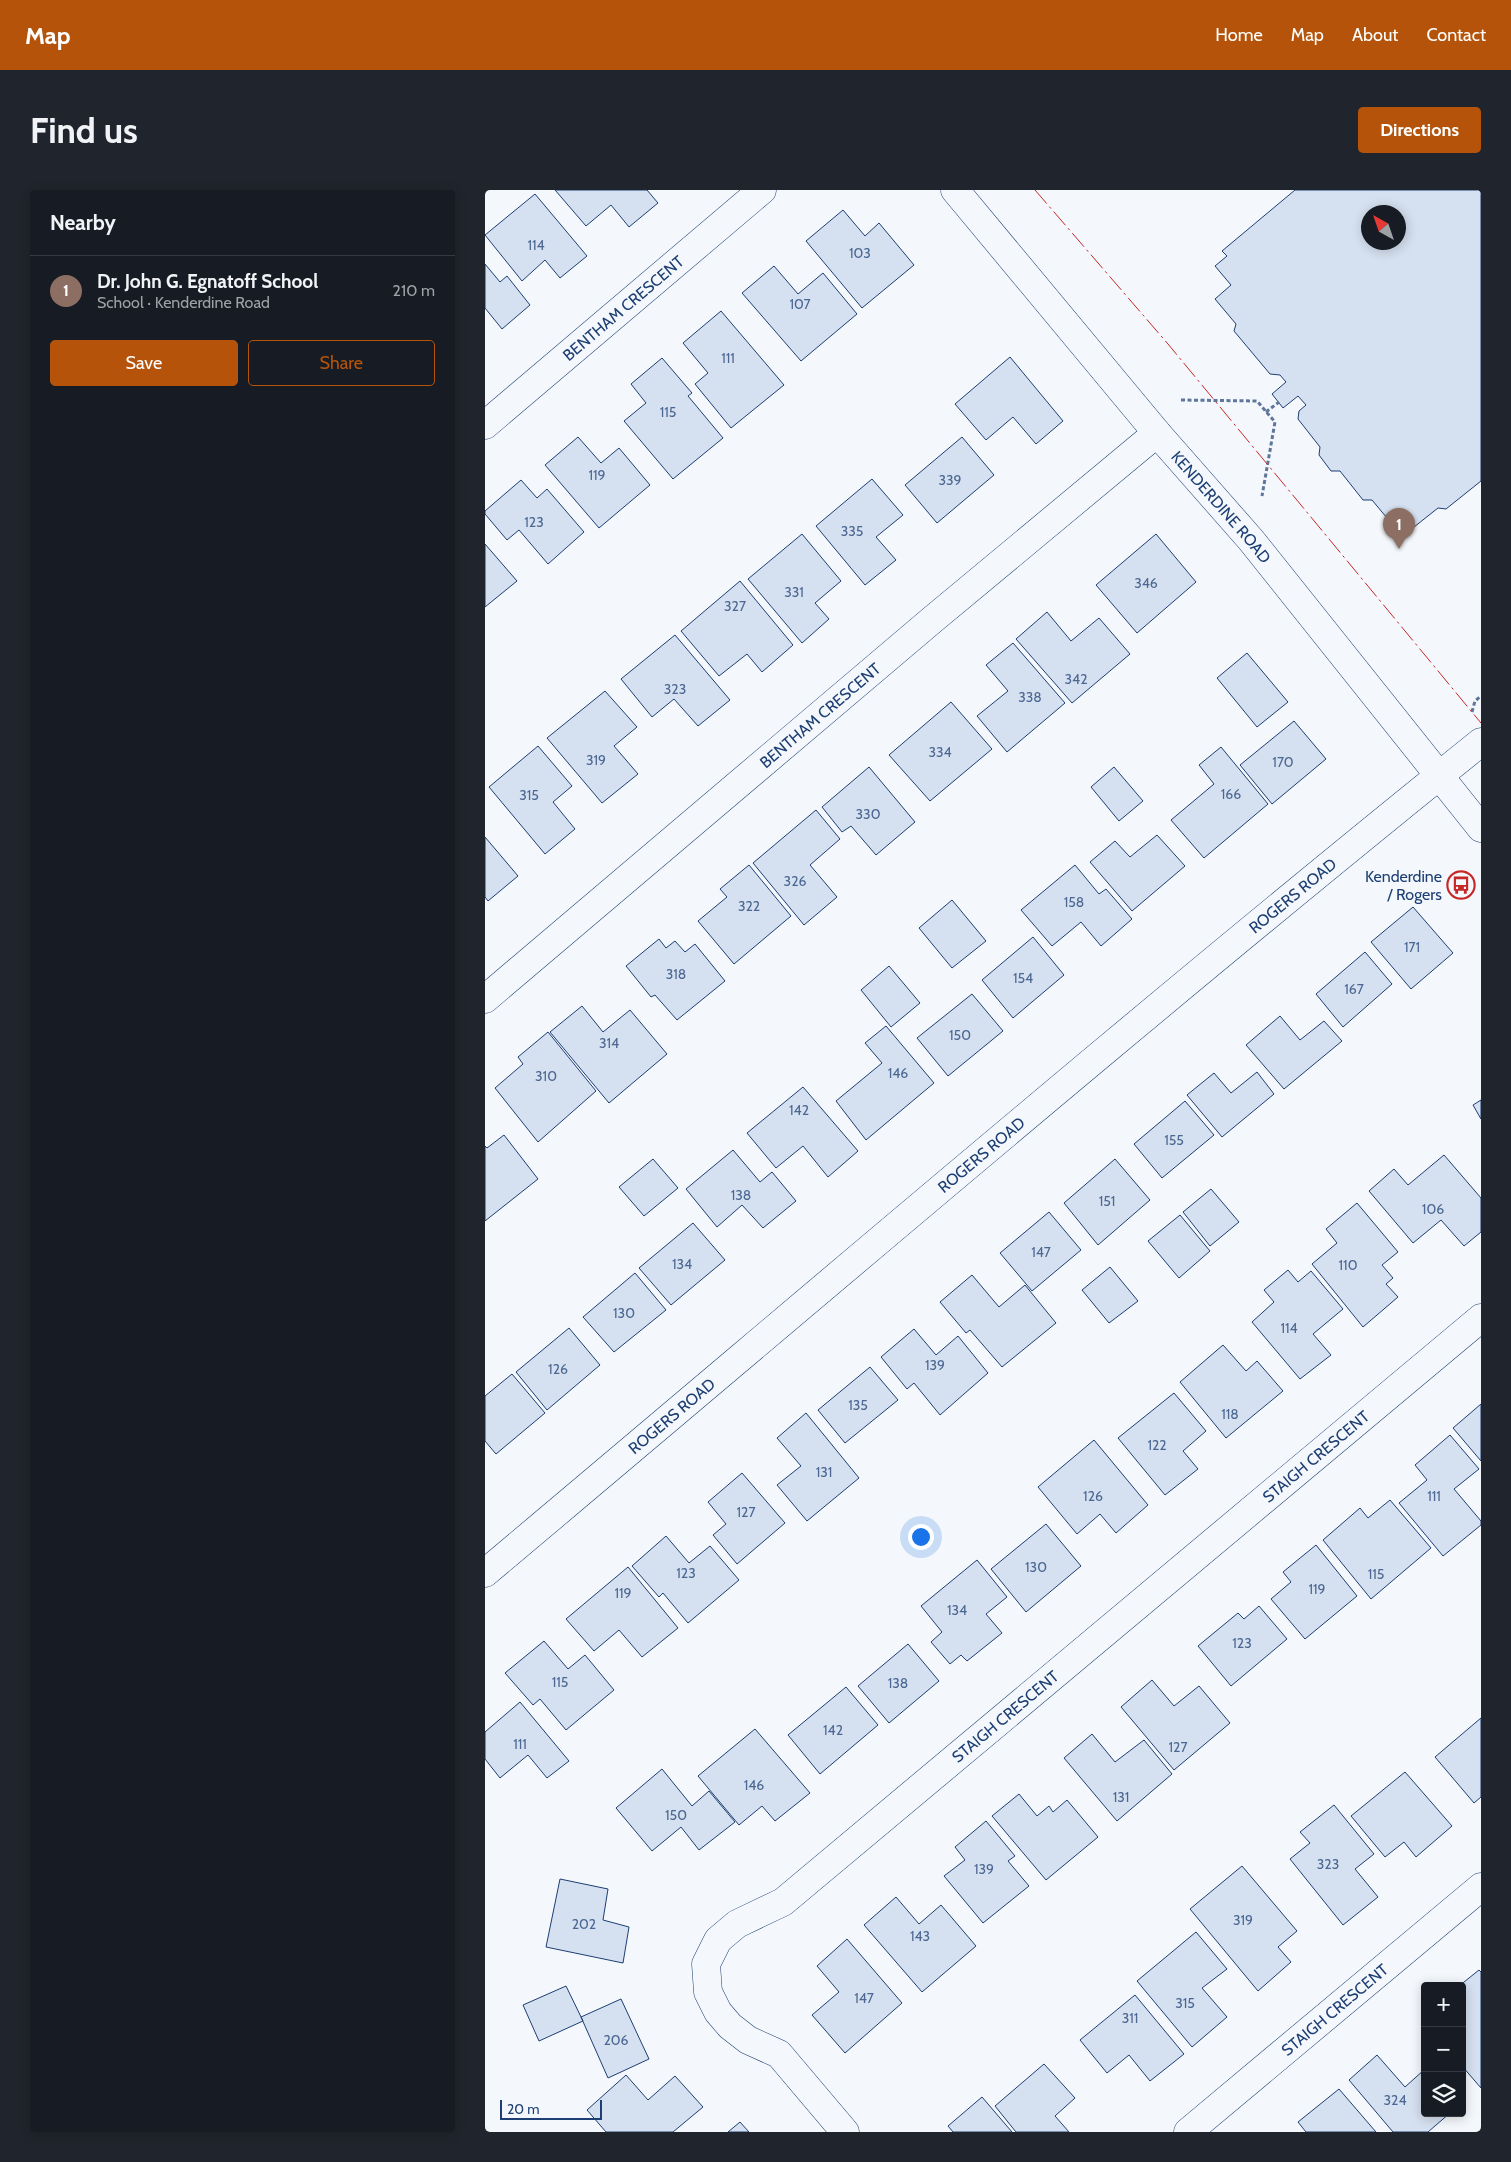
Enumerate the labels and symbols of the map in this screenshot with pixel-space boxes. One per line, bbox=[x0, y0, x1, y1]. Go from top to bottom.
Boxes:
north arrow bbox=[1361, 205, 1406, 250]
house number: 114 bbox=[527, 236, 545, 254]
house number: 103 bbox=[849, 244, 871, 262]
street label: BENTHAM CRESCENT bbox=[559, 251, 688, 364]
house number: 107 bbox=[789, 295, 811, 313]
house number: 111 bbox=[721, 349, 735, 367]
house number: 115 bbox=[660, 403, 676, 421]
street label: KENDERDINE ROAD bbox=[1168, 447, 1275, 567]
house number: 119 bbox=[588, 466, 606, 484]
house number: 339 bbox=[938, 471, 962, 489]
pin: 1 bbox=[1383, 508, 1415, 549]
house number: 123 bbox=[524, 513, 544, 531]
house number: 335 bbox=[841, 522, 863, 540]
house number: 346 bbox=[1134, 574, 1158, 592]
house number: 331 bbox=[784, 583, 804, 601]
house number: 327 bbox=[724, 597, 746, 615]
street label: BENTHAM CRESCENT bbox=[756, 658, 884, 772]
house number: 342 bbox=[1064, 670, 1088, 688]
house number: 323 bbox=[664, 680, 686, 698]
house number: 338 bbox=[1018, 688, 1042, 706]
house number: 334 bbox=[928, 743, 952, 761]
house number: 319 bbox=[586, 751, 606, 769]
house number: 170 bbox=[1272, 753, 1294, 771]
house number: 166 bbox=[1221, 785, 1241, 803]
house number: 315 bbox=[519, 786, 539, 804]
house number: 330 bbox=[856, 805, 881, 823]
street label: ROGERS ROAD bbox=[1245, 854, 1340, 937]
place label: Kenderdine / Rogers bbox=[1365, 867, 1442, 904]
bus stop icon: Kenderdine / Rogers bbox=[1446, 870, 1476, 900]
house number: 326 bbox=[784, 872, 806, 890]
house number: 158 bbox=[1064, 893, 1084, 911]
house number: 322 bbox=[738, 897, 760, 915]
house number: 171 bbox=[1404, 938, 1420, 956]
house number: 318 bbox=[666, 965, 686, 983]
house number: 154 bbox=[1013, 969, 1033, 987]
house number: 167 bbox=[1344, 980, 1364, 998]
house number: 150 bbox=[949, 1026, 971, 1044]
house number: 314 bbox=[599, 1034, 619, 1052]
house number: 146 bbox=[888, 1064, 908, 1082]
house number: 310 bbox=[535, 1067, 557, 1085]
house number: 142 bbox=[789, 1101, 809, 1119]
street label: ROGERS ROAD bbox=[934, 1113, 1028, 1196]
house number: 155 bbox=[1164, 1131, 1184, 1149]
house number: 138 bbox=[731, 1186, 751, 1204]
house number: 151 bbox=[1099, 1192, 1115, 1210]
house number: 106 bbox=[1422, 1200, 1444, 1218]
house number: 147 bbox=[1031, 1243, 1051, 1261]
house number: 134 bbox=[672, 1255, 692, 1273]
house number: 110 bbox=[1339, 1256, 1358, 1274]
house number: 130 bbox=[613, 1304, 635, 1322]
house number: 114 bbox=[1280, 1319, 1298, 1337]
house number: 139 bbox=[925, 1356, 945, 1374]
house number: 126 bbox=[548, 1360, 568, 1378]
street label: ROGERS ROAD bbox=[624, 1374, 719, 1458]
house number: 135 bbox=[848, 1396, 868, 1414]
house number: 118 bbox=[1221, 1405, 1239, 1423]
street label: STAIGH CRESCENT bbox=[1259, 1406, 1373, 1506]
house number: 122 bbox=[1147, 1436, 1167, 1454]
house number: 131 bbox=[816, 1463, 832, 1481]
house number: 126 bbox=[1083, 1487, 1103, 1505]
house number: 111 bbox=[1427, 1487, 1441, 1505]
house number: 127 bbox=[737, 1503, 755, 1521]
your location bbox=[908, 1524, 934, 1550]
house number: 130 bbox=[1025, 1558, 1047, 1576]
house number: 123 bbox=[676, 1564, 696, 1582]
house number: 115 bbox=[1368, 1565, 1384, 1583]
house number: 119 bbox=[1308, 1580, 1326, 1598]
house number: 119 bbox=[614, 1584, 632, 1602]
house number: 134 bbox=[947, 1601, 967, 1619]
house number: 123 bbox=[1232, 1634, 1252, 1652]
street label: STAIGH CRESCENT bbox=[948, 1666, 1062, 1766]
house number: 115 bbox=[552, 1673, 568, 1691]
house number: 138 bbox=[888, 1674, 908, 1692]
house number: 142 bbox=[823, 1721, 843, 1739]
house number: 111 bbox=[513, 1735, 527, 1753]
house number: 127 bbox=[1169, 1738, 1187, 1756]
house number: 146 bbox=[744, 1776, 764, 1794]
house number: 131 bbox=[1113, 1788, 1129, 1806]
house number: 150 bbox=[665, 1806, 687, 1824]
house number: 323 bbox=[1317, 1855, 1339, 1873]
house number: 139 bbox=[974, 1860, 994, 1878]
house number: 319 bbox=[1233, 1911, 1253, 1929]
house number: 202 bbox=[572, 1915, 596, 1933]
house number: 143 bbox=[910, 1927, 930, 1945]
street label: STAIGH CRESCENT bbox=[1277, 1959, 1392, 2059]
house number: 147 bbox=[854, 1989, 874, 2007]
house number: 315 bbox=[1175, 1994, 1195, 2012]
house number: 311 bbox=[1122, 2009, 1138, 2027]
house number: 206 bbox=[603, 2031, 629, 2049]
house number: 324 bbox=[1383, 2091, 1407, 2109]
scale bar bbox=[500, 2097, 603, 2120]

